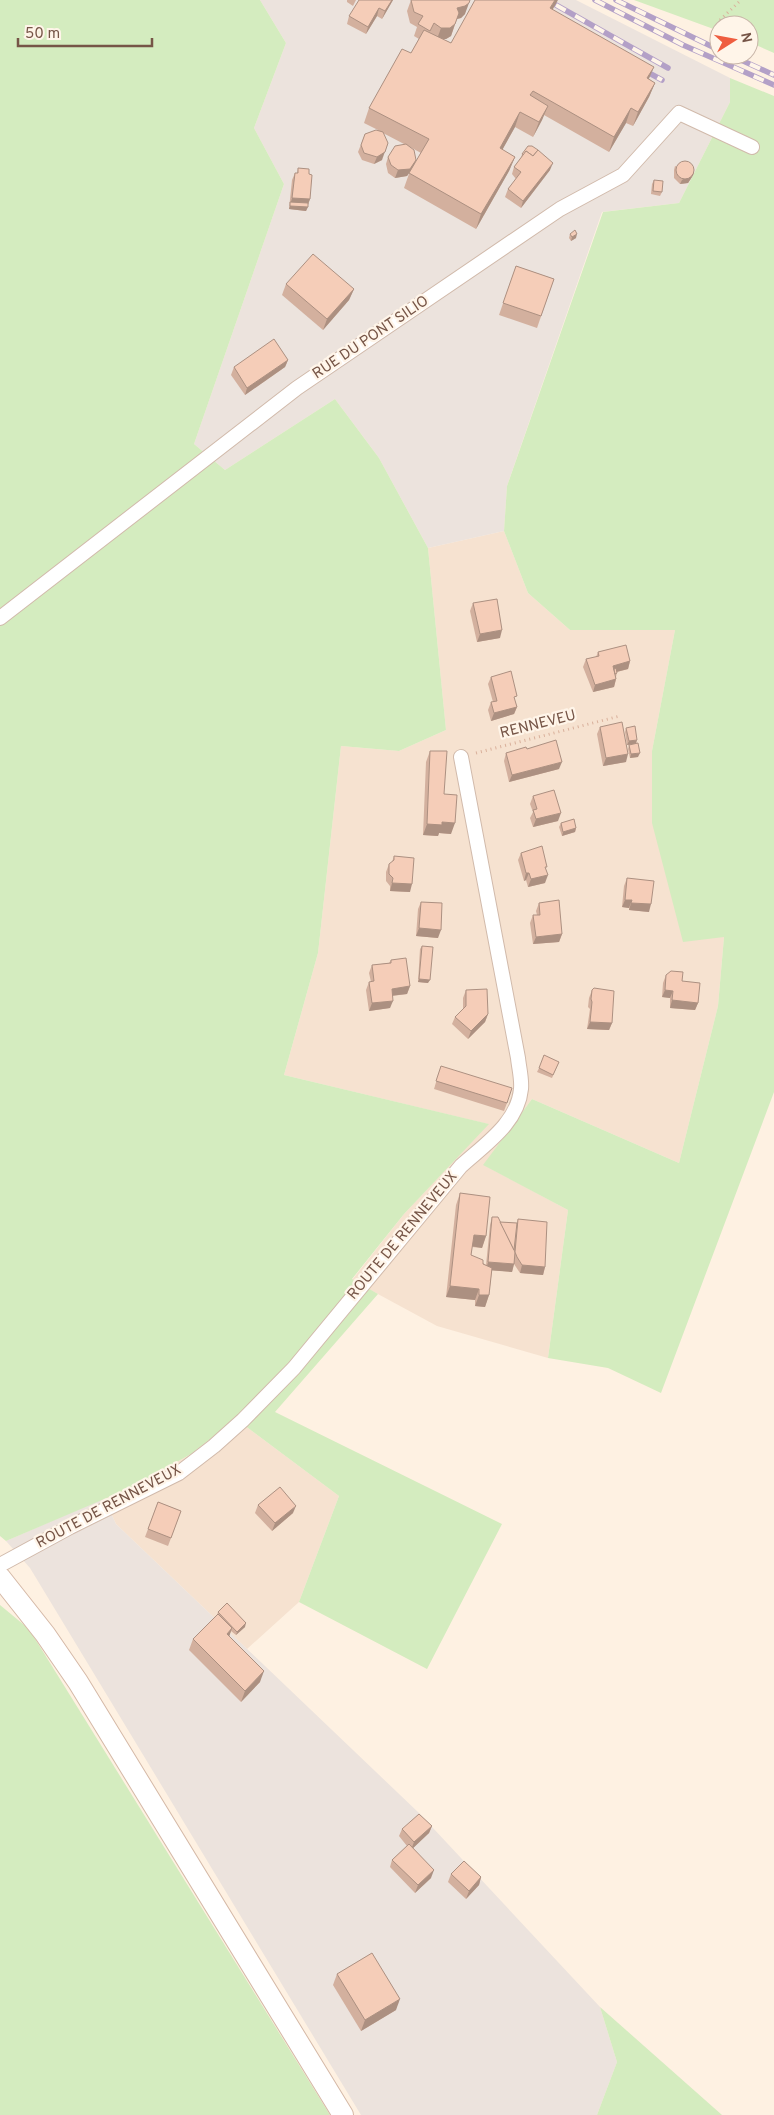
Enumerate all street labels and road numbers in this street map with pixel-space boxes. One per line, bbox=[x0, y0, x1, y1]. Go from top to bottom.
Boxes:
street label: RUE DU PONT SILIO bbox=[309, 292, 433, 384]
street label: RENNEVEU bbox=[498, 706, 578, 744]
street label: ROUTE DE RENNEVEUX bbox=[344, 1168, 462, 1304]
street label: ROUTE DE RENNEVEUX bbox=[33, 1461, 185, 1553]

